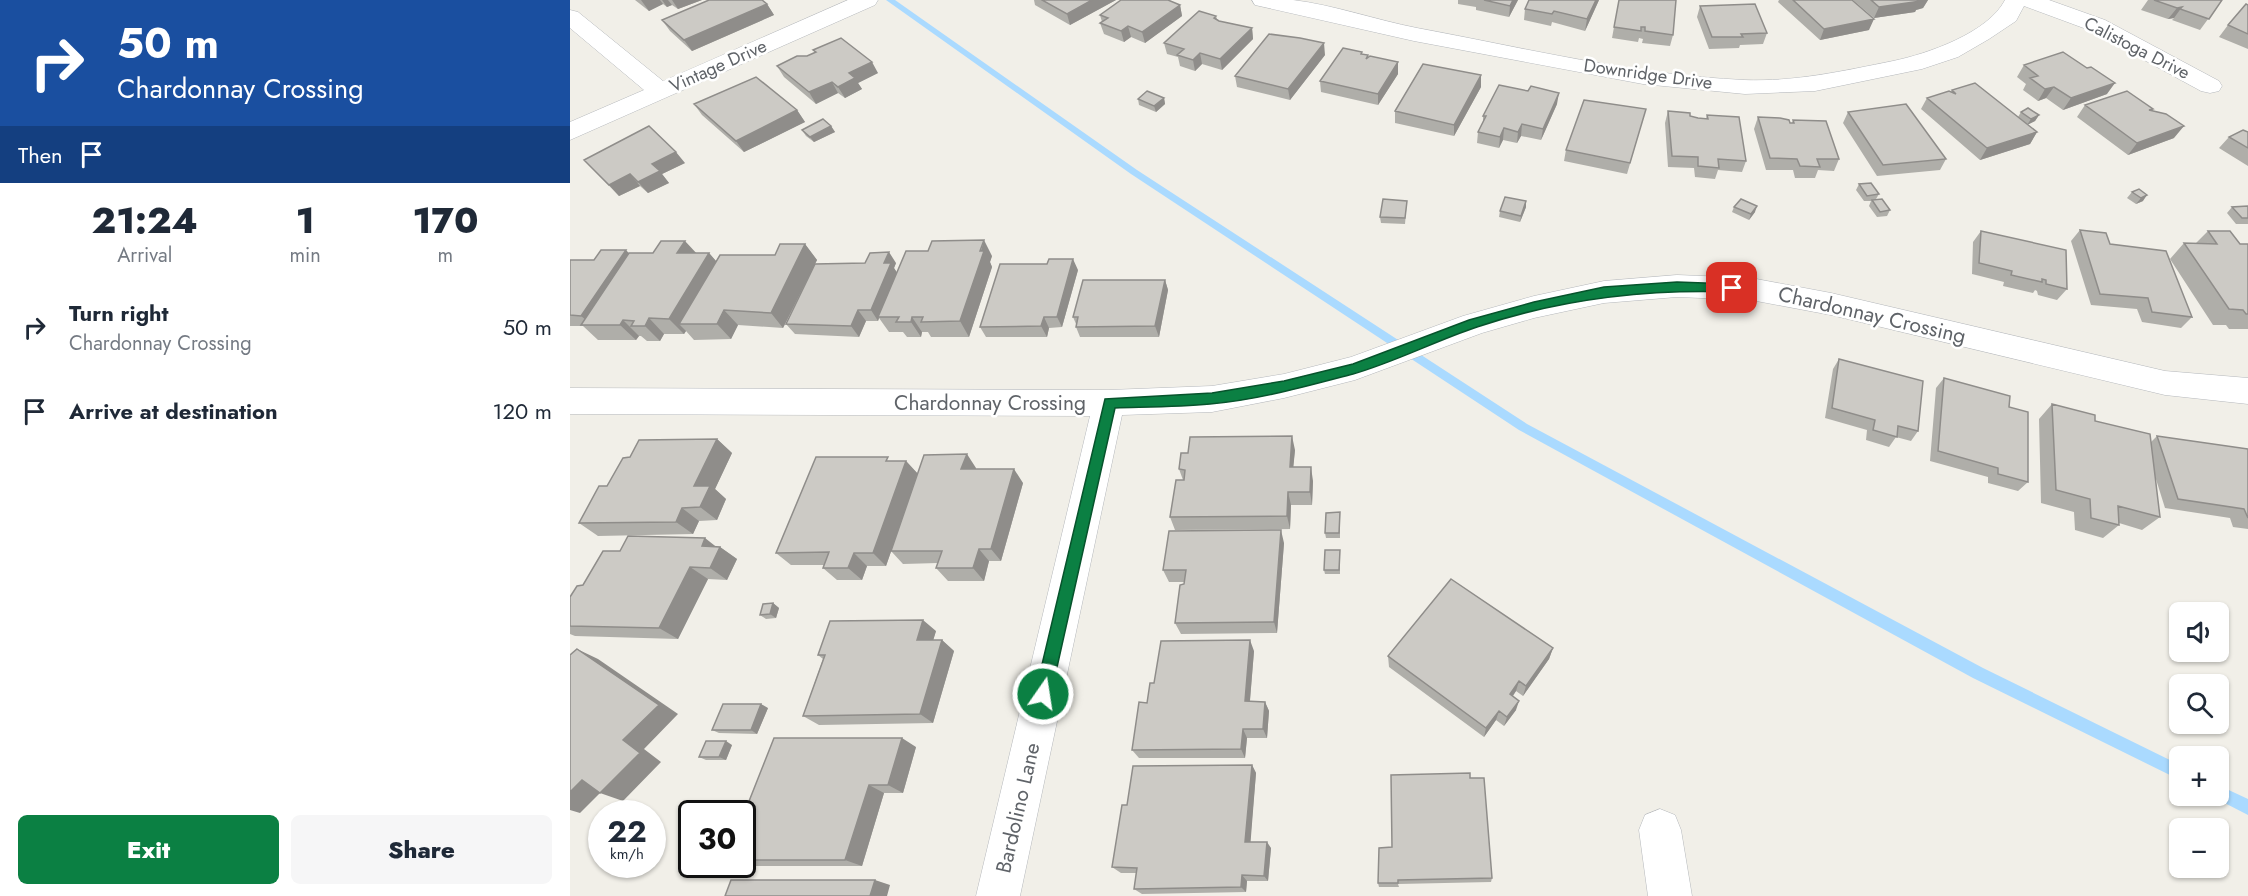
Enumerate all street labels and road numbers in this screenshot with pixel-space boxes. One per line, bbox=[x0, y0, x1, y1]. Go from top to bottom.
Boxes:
street label: Calistoga Drive bbox=[2080, 10, 2194, 86]
street label: Vintage Drive bbox=[665, 33, 771, 99]
street label: Downridge Drive bbox=[1582, 52, 1714, 96]
street label: Chardonnay Crossing bbox=[1775, 279, 1969, 351]
street label: Chardonnay Crossing bbox=[894, 388, 1086, 418]
street label: Bardolino Lane bbox=[988, 740, 1048, 876]

